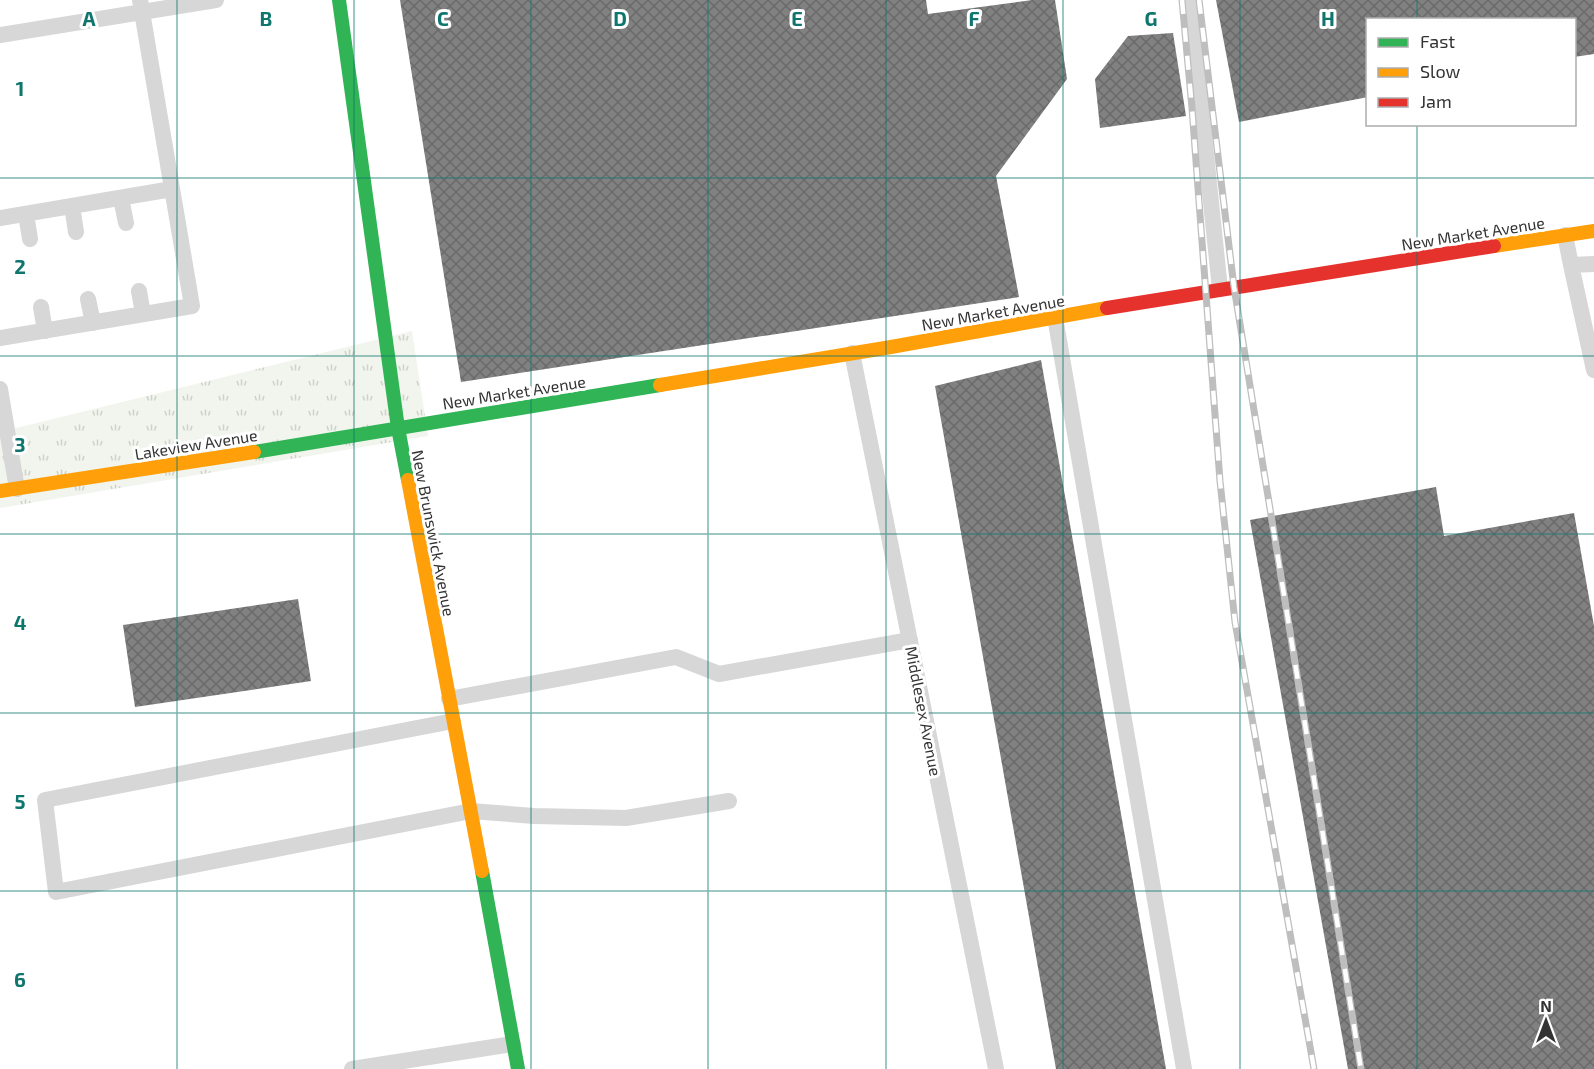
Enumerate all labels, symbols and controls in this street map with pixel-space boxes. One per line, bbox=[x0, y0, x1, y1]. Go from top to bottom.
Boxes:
text: A bbox=[82, 6, 96, 30]
text: B bbox=[260, 6, 272, 30]
text: C bbox=[437, 6, 449, 30]
text: D bbox=[613, 6, 627, 30]
text: E bbox=[791, 6, 803, 30]
text: F bbox=[968, 6, 980, 30]
text: G bbox=[1145, 6, 1157, 30]
text: H bbox=[1321, 6, 1335, 30]
legend bbox=[1366, 18, 1576, 126]
text: Fast bbox=[1420, 30, 1455, 52]
text: Slow bbox=[1420, 60, 1461, 82]
text: 1 bbox=[16, 76, 24, 100]
text: Jam bbox=[1420, 90, 1452, 112]
street label: New Market Avenue bbox=[1400, 212, 1546, 254]
text: 2 bbox=[14, 254, 26, 278]
street label: New Market Avenue bbox=[920, 290, 1066, 334]
street label: New Market Avenue bbox=[441, 371, 587, 413]
street label: Lakeview Avenue bbox=[133, 425, 259, 463]
text: 3 bbox=[14, 432, 26, 456]
street label: New Brunswick Avenue bbox=[409, 448, 459, 618]
text: 4 bbox=[14, 610, 27, 634]
street label: Middlesex Avenue bbox=[902, 645, 946, 777]
text: 5 bbox=[14, 789, 26, 813]
text: 6 bbox=[14, 967, 26, 991]
north arrow bbox=[1516, 991, 1576, 1051]
text: N bbox=[1540, 996, 1552, 1015]

